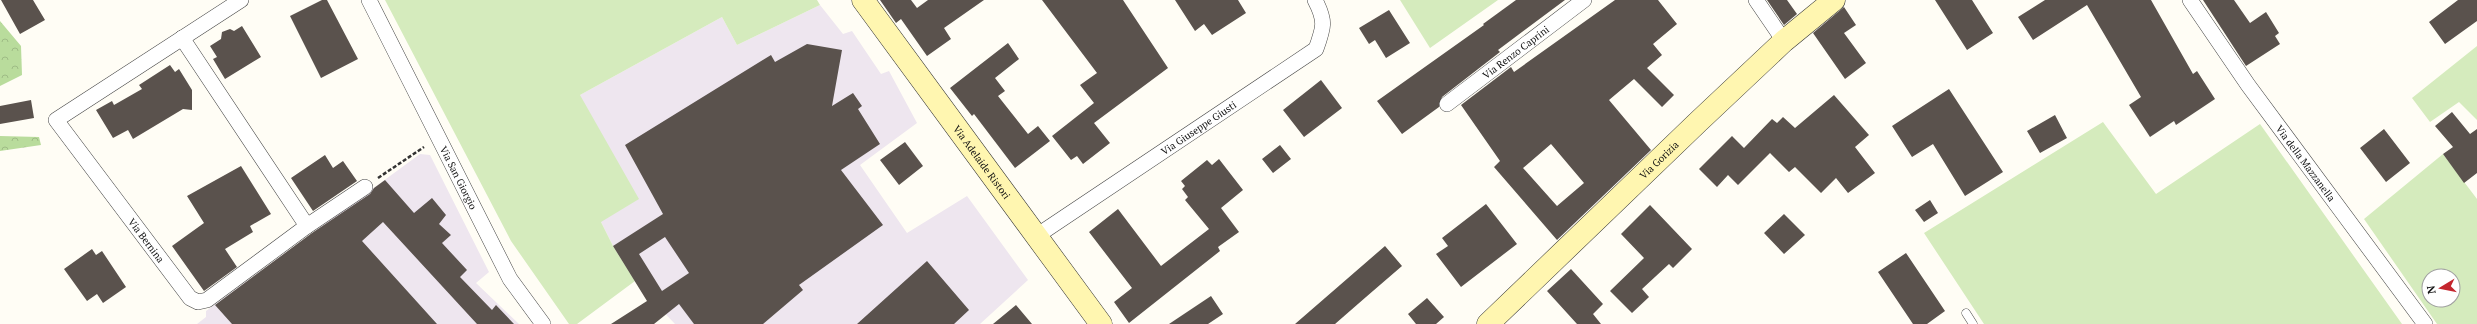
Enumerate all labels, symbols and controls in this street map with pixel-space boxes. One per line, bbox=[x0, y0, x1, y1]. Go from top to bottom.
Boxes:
street label: Via Renzo Caprini bbox=[1480, 23, 1552, 82]
street label: Via Giuseppe Giusti bbox=[1159, 98, 1239, 158]
street label: Via Adelaide Ristori bbox=[950, 123, 1013, 202]
street label: Via della Mazzanella bbox=[2273, 123, 2338, 204]
street label: Via Gorizia bbox=[1637, 138, 1682, 182]
street label: Via San Giorgio bbox=[437, 144, 480, 212]
street label: Via Bernina bbox=[125, 216, 167, 265]
north arrow bbox=[2421, 268, 2461, 308]
text: N bbox=[2423, 284, 2439, 295]

